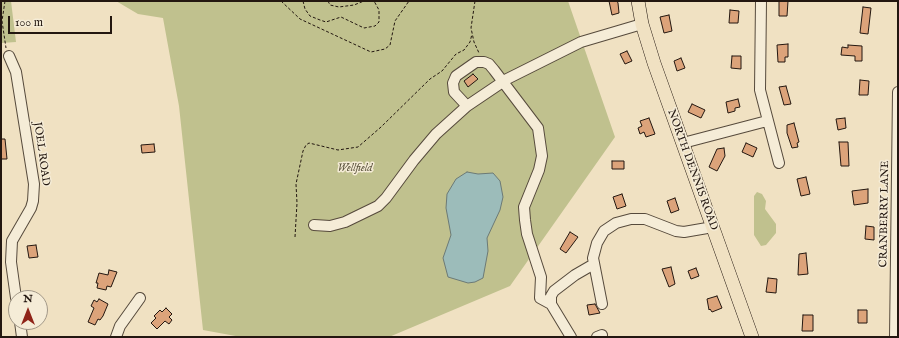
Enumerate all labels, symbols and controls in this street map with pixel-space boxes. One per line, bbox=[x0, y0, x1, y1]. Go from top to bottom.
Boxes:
scale bar bbox=[10, 8, 114, 34]
text: 100 m bbox=[15, 15, 43, 30]
street label: NORTH DENNIS ROAD bbox=[664, 108, 720, 232]
street label: JOEL ROAD bbox=[30, 121, 52, 187]
street label: CRANBERRY LANE bbox=[877, 160, 893, 268]
park label: Wellfield bbox=[338, 162, 372, 176]
north arrow bbox=[8, 290, 48, 330]
text: N bbox=[23, 292, 33, 306]

